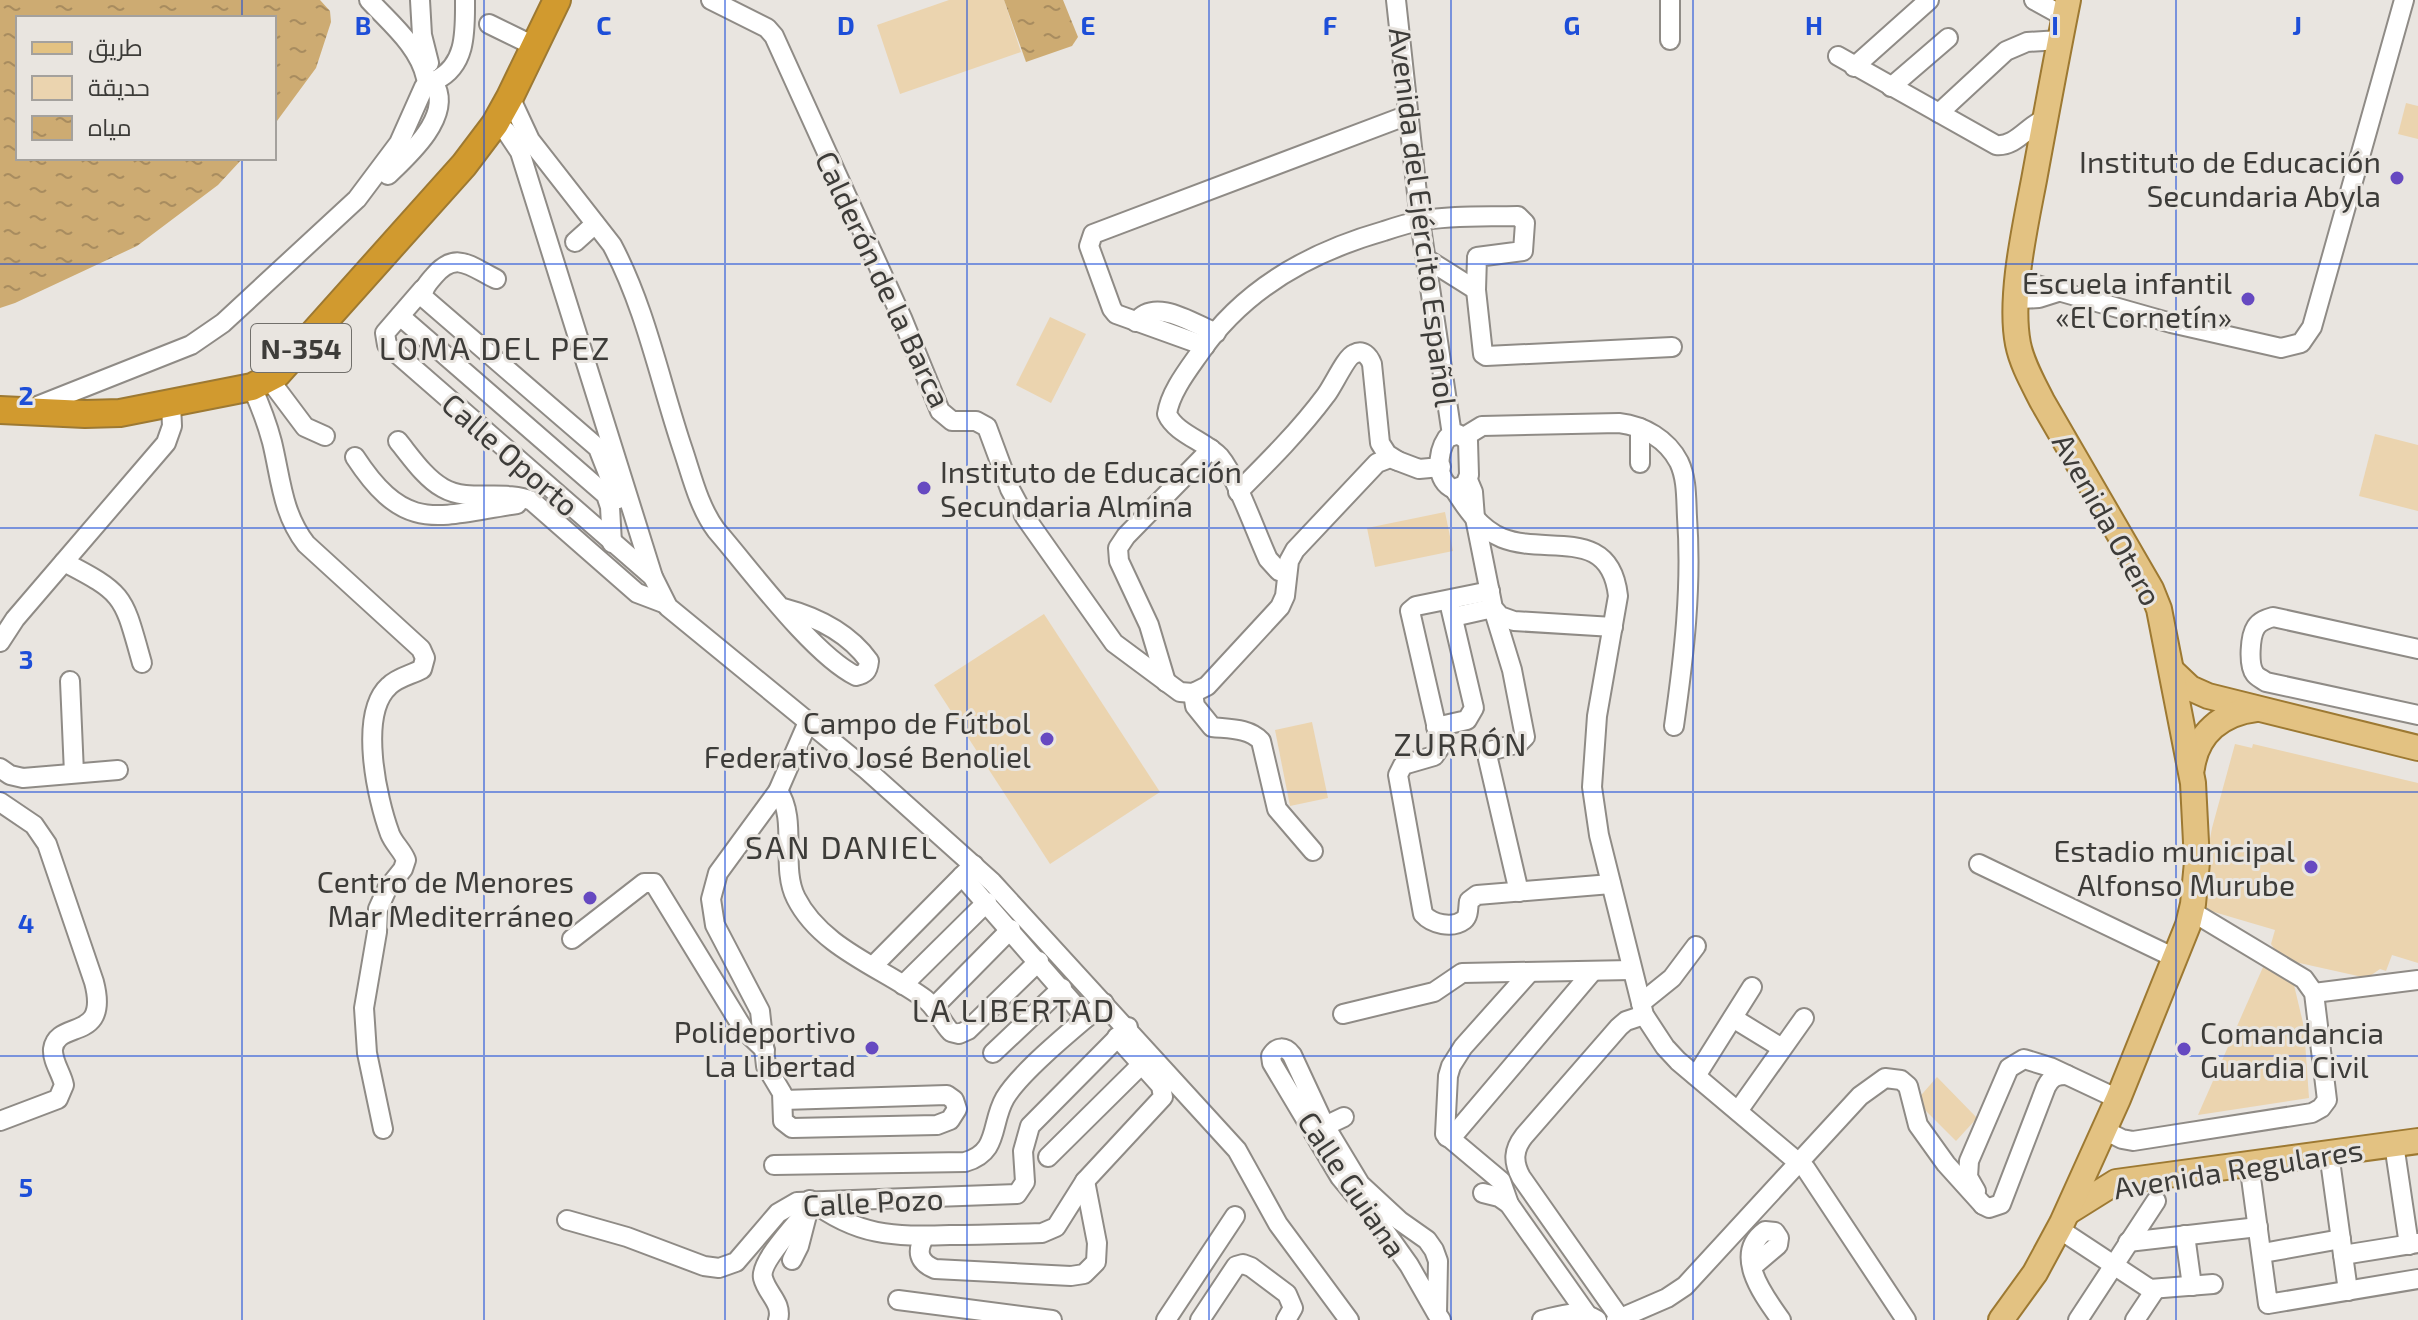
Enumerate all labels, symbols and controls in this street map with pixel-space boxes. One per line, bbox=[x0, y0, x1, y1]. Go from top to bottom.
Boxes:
text: B bbox=[355, 9, 371, 40]
text: C bbox=[596, 9, 612, 40]
text: D bbox=[837, 9, 855, 40]
text: E bbox=[1080, 9, 1096, 40]
text: F bbox=[1323, 9, 1337, 40]
text: G bbox=[1564, 9, 1580, 40]
text: H bbox=[1805, 9, 1823, 40]
text: I bbox=[2051, 9, 2059, 40]
text: J bbox=[2292, 9, 2302, 40]
legend bbox=[16, 16, 276, 160]
street label: Avenida del Ejército Español bbox=[1383, 25, 1465, 409]
text: طريق bbox=[88, 32, 143, 63]
text: حديقة bbox=[88, 72, 150, 101]
text: مياه bbox=[88, 112, 132, 141]
place label: Instituto de Educación Secundaria Abyla bbox=[2079, 143, 2381, 213]
street label: Calderón de la Barca bbox=[809, 145, 959, 413]
marker: Instituto de Educación Secundaria Abyla bbox=[2388, 169, 2406, 187]
place label: Escuela infantil «El Cornetín» bbox=[2022, 264, 2232, 334]
marker: Escuela infantil «El Cornetín» bbox=[2239, 290, 2257, 308]
road number: N-354 bbox=[251, 324, 351, 372]
district label: LOMA DEL PEZ bbox=[379, 328, 611, 366]
text: 2 bbox=[18, 379, 34, 410]
street label: Calle Oporto bbox=[435, 385, 587, 523]
street label: Avenida Otero bbox=[2046, 427, 2170, 611]
place label: Instituto de Educación Secundaria Almina bbox=[940, 453, 1242, 523]
marker: Instituto de Educación Secundaria Almina bbox=[915, 479, 933, 497]
text: 3 bbox=[19, 643, 33, 674]
place label: Campo de Fútbol Federativo José Benoliel bbox=[704, 704, 1031, 774]
district label: ZURRÓN bbox=[1394, 724, 1528, 762]
marker: Campo de Fútbol Federativo José Benoliel bbox=[1038, 730, 1056, 748]
district label: SAN DANIEL bbox=[745, 827, 939, 865]
place label: Estadio municipal Alfonso Murube bbox=[2054, 832, 2295, 902]
marker: Estadio municipal Alfonso Murube bbox=[2302, 858, 2320, 876]
place label: Centro de Menores Mar Mediterráneo bbox=[317, 863, 574, 933]
marker: Centro de Menores Mar Mediterráneo bbox=[581, 889, 599, 907]
text: 4 bbox=[18, 907, 34, 938]
district label: LA LIBERTAD bbox=[912, 990, 1116, 1028]
place label: Polideportivo La Libertad bbox=[674, 1013, 856, 1083]
place label: Comandancia Guardia Civil bbox=[2200, 1014, 2384, 1084]
marker: Polideportivo La Libertad bbox=[863, 1039, 881, 1057]
marker: Comandancia Guardia Civil bbox=[2175, 1040, 2193, 1058]
street label: Calle Guiana bbox=[1291, 1104, 1415, 1264]
street label: Avenida Regulares bbox=[2111, 1131, 2365, 1205]
text: 5 bbox=[19, 1171, 33, 1202]
street label: Calle Pozo bbox=[802, 1179, 944, 1223]

